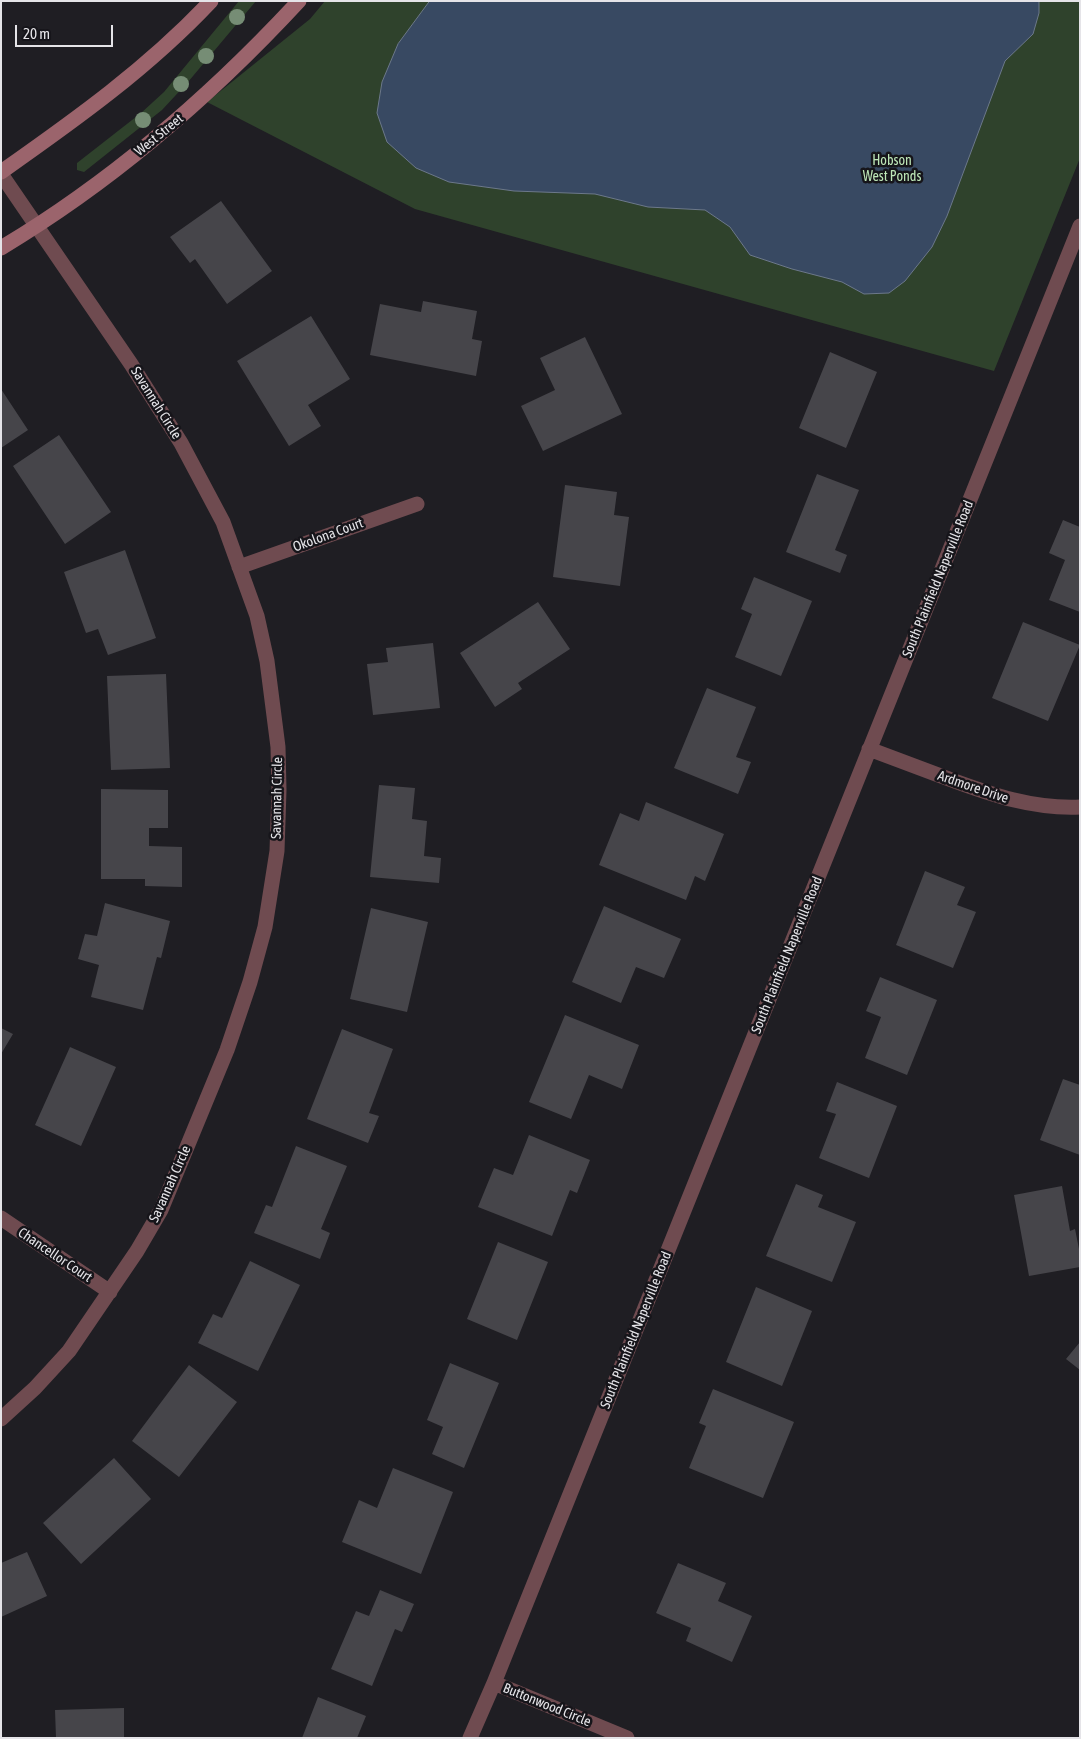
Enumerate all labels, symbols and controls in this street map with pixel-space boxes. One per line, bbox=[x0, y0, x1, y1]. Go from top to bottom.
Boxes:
scale bar bbox=[18, 15, 115, 47]
text: 20 m bbox=[23, 25, 50, 42]
street label: West Street bbox=[131, 110, 187, 160]
park label: Hobson West Ponds bbox=[863, 153, 921, 186]
street label: Savannah Circle bbox=[127, 364, 185, 442]
street label: South Plainfield Naperville Road bbox=[899, 498, 977, 660]
street label: Okolona Court bbox=[291, 515, 365, 555]
street label: Savannah Circle bbox=[268, 757, 286, 839]
street label: Ardmore Drive bbox=[935, 767, 1011, 807]
street label: South Plainfield Naperville Road bbox=[748, 874, 826, 1036]
street label: Savannah Circle bbox=[146, 1143, 194, 1225]
street label: Chancellor Court bbox=[15, 1224, 95, 1286]
street label: South Plainfield Naperville Road bbox=[597, 1249, 675, 1411]
street label: Buttonwood Circle bbox=[501, 1680, 593, 1730]

